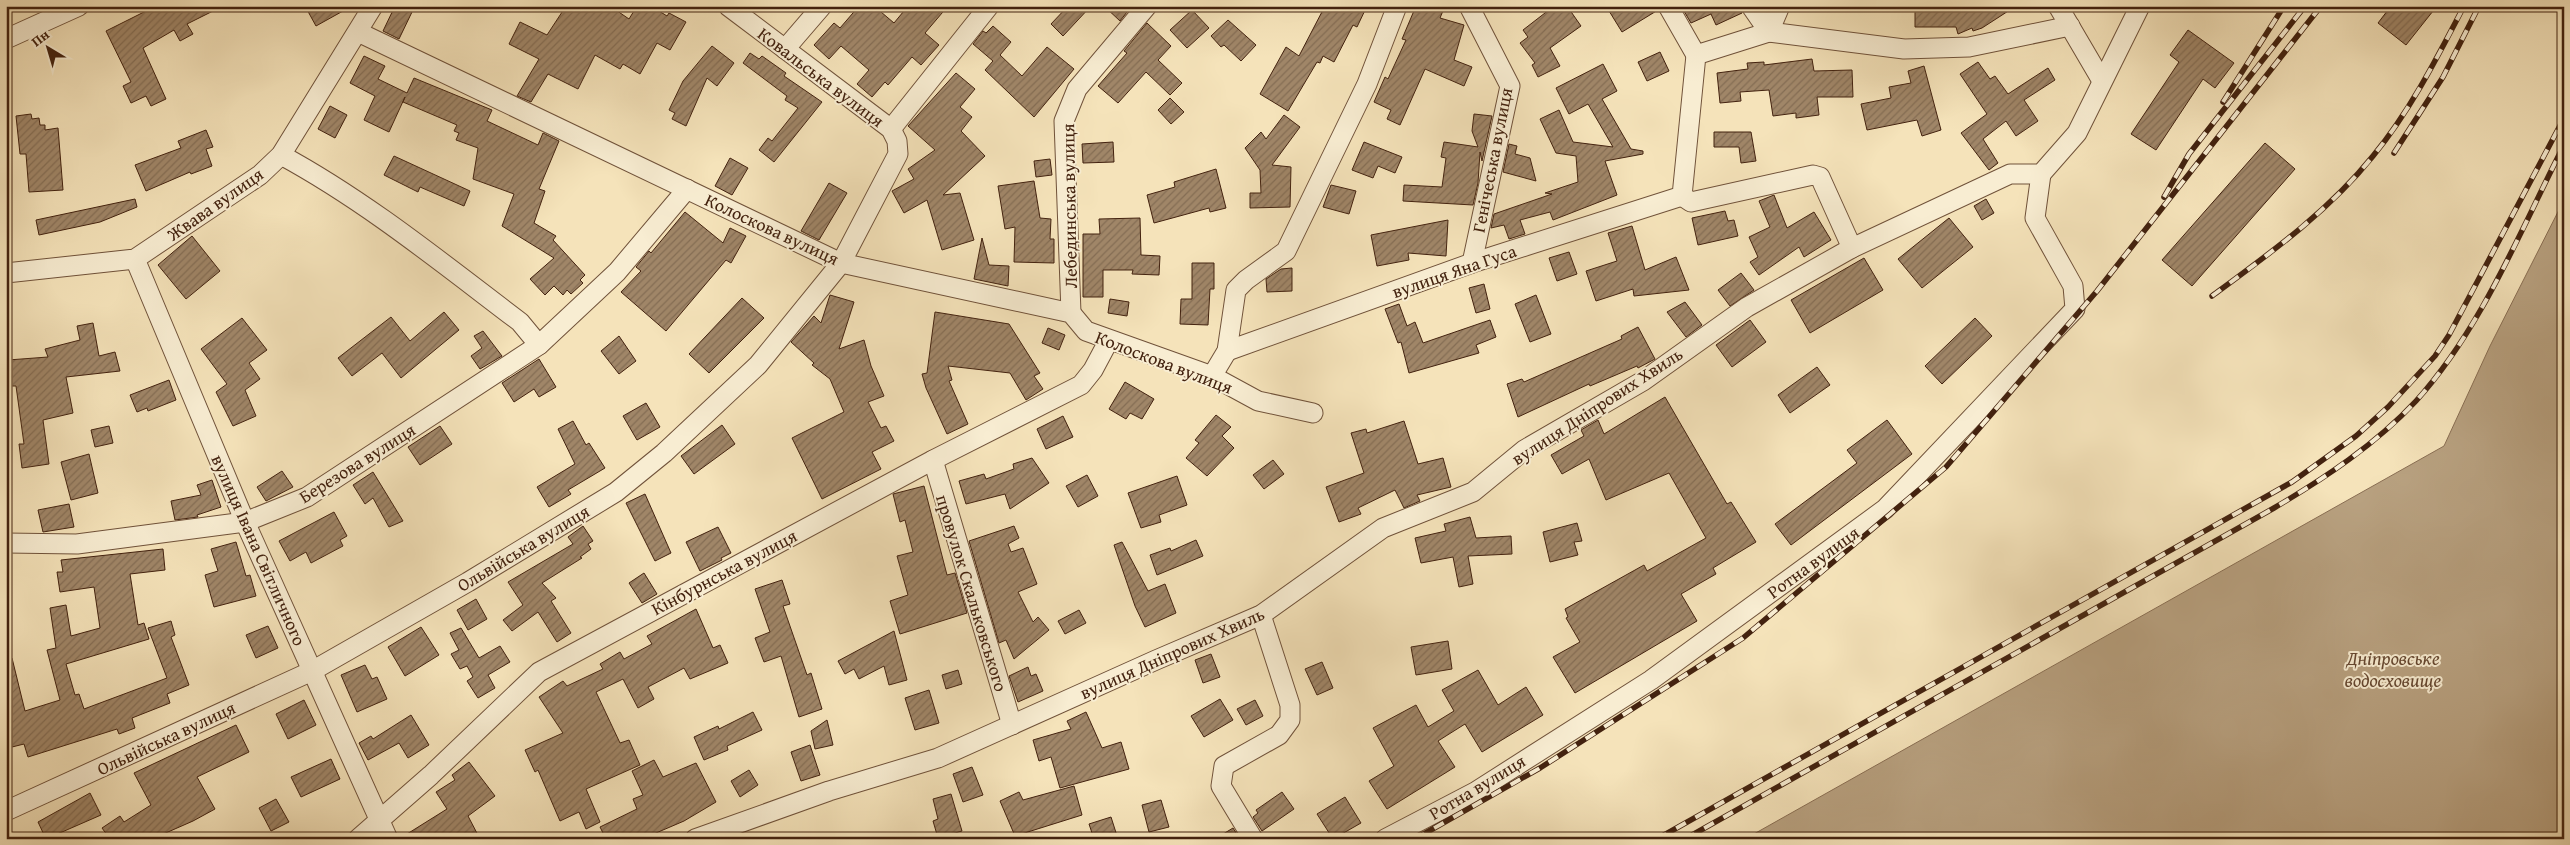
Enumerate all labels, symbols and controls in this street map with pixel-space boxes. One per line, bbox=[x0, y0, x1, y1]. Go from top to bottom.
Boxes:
street label: Ковальська вулиця bbox=[752, 20, 890, 134]
north arrow bbox=[22, 22, 72, 72]
text: Пн bbox=[27, 24, 54, 51]
street label: Генічеська вулиця bbox=[1465, 85, 1519, 235]
street label: Лебединська вулиця bbox=[1054, 123, 1084, 289]
street label: Жвава вулиця bbox=[160, 161, 269, 248]
street label: Колоскова вулиця bbox=[701, 186, 843, 272]
street label: вулиця Яна Гуса bbox=[1388, 237, 1520, 305]
street label: Колоскова вулиця bbox=[1091, 323, 1237, 401]
street label: вулиця Дніпрових Хвиль bbox=[1506, 340, 1688, 472]
street label: Березова вулиця bbox=[293, 416, 421, 510]
street label: вулиця Івана Світличного bbox=[205, 450, 313, 650]
street label: провулок Скальковського bbox=[929, 491, 1015, 695]
street label: Ольвійська вулиця bbox=[452, 498, 594, 598]
street label: Ротна вулиця bbox=[1761, 519, 1865, 605]
street label: Кінбурнська вулиця bbox=[646, 522, 802, 622]
street label: вулиця Дніпрових Хвиль bbox=[1075, 600, 1269, 706]
water label: Дніпровське водосховище bbox=[2345, 644, 2441, 694]
street label: Ольвійська вулиця bbox=[92, 694, 240, 782]
street label: Ротна вулиця bbox=[1424, 747, 1530, 827]

